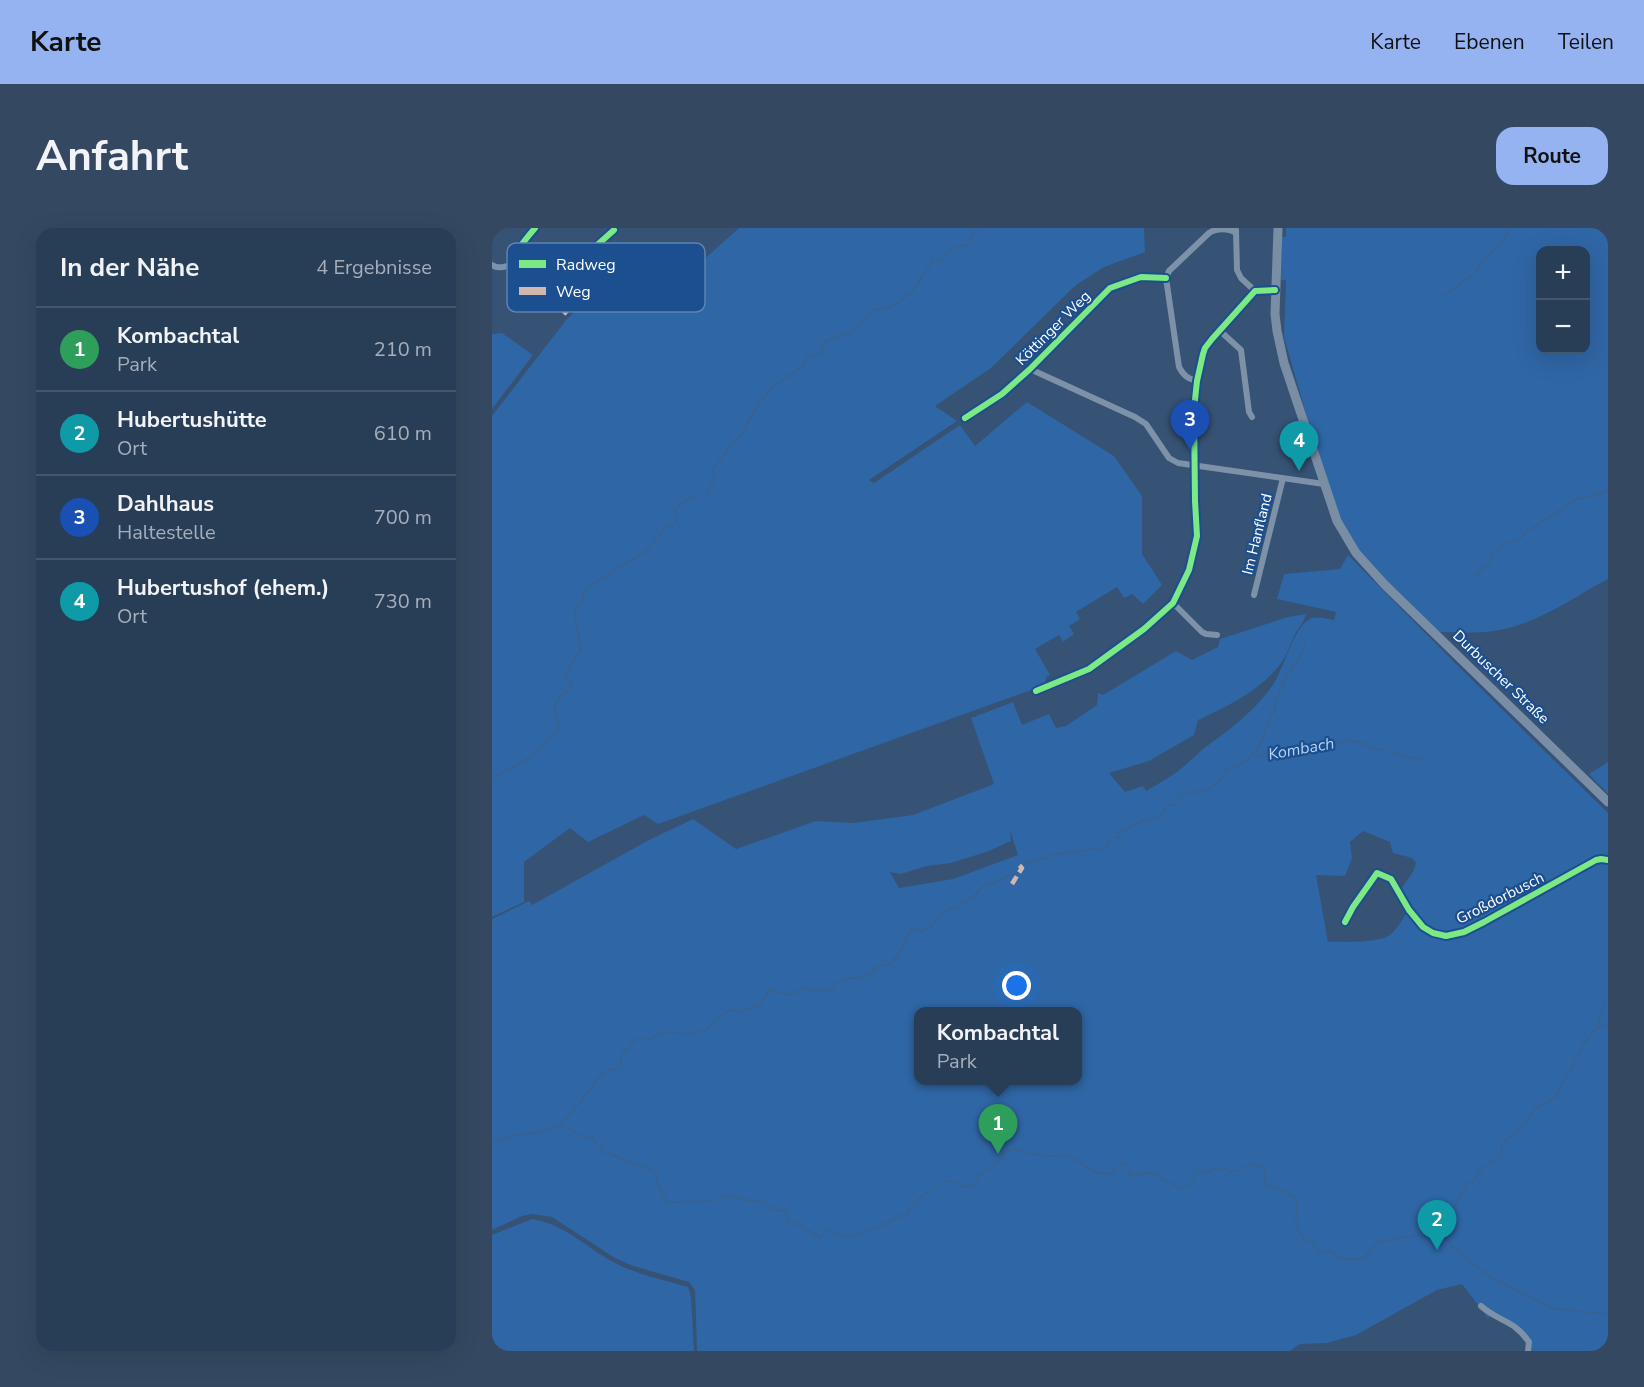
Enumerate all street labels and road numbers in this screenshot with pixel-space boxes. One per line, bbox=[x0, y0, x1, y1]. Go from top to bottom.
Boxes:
street label: Köttinger Weg bbox=[1011, 286, 1095, 370]
street label: Im Hanfland bbox=[1237, 491, 1277, 577]
street label: Durbuscher Straße bbox=[1448, 626, 1554, 728]
street label: Großdorbusch bbox=[1453, 867, 1547, 929]

